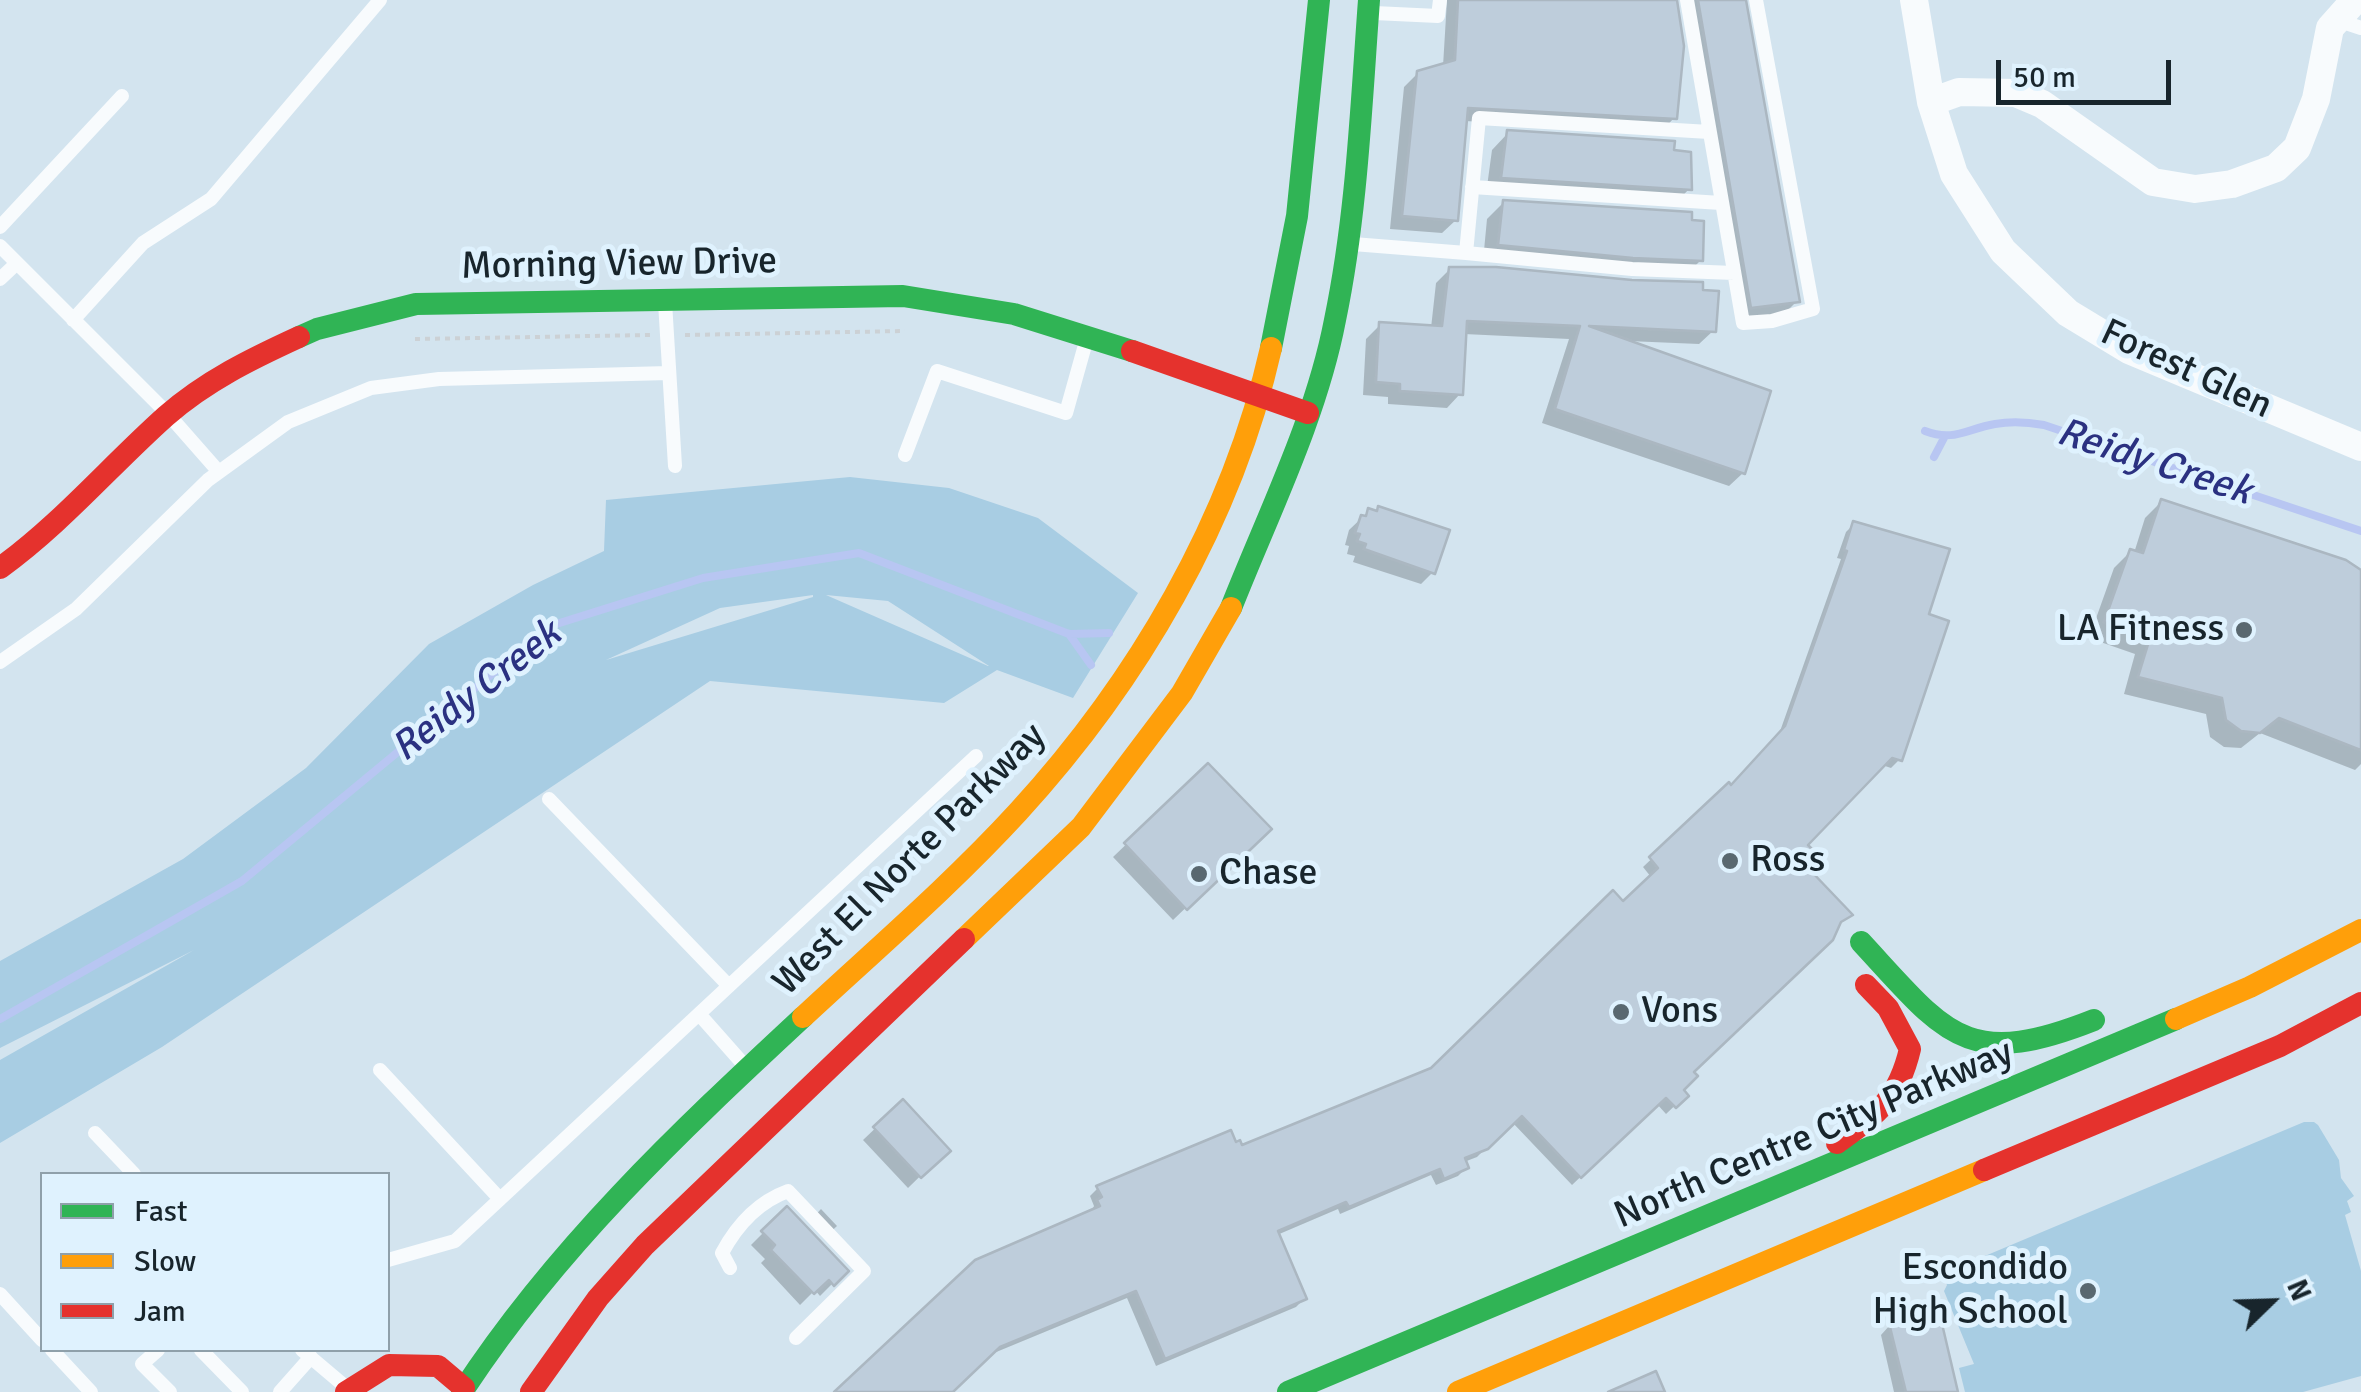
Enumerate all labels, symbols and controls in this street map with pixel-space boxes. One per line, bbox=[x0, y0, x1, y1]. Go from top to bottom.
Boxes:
scale bar bbox=[2001, 40, 2176, 102]
text: 50 m bbox=[2013, 59, 2076, 96]
street label: Morning View Drive bbox=[461, 239, 777, 291]
street label: Forest Glen bbox=[2093, 310, 2279, 430]
water label: Reidy Creek bbox=[2051, 409, 2257, 517]
place label: LA Fitness bbox=[2057, 607, 2224, 653]
water label: Reidy Creek bbox=[383, 611, 571, 773]
marker: LA Fitness bbox=[2233, 619, 2255, 641]
street label: West El Norte Parkway bbox=[764, 714, 1056, 1006]
place label: Ross bbox=[1750, 838, 1825, 884]
marker: Ross bbox=[1719, 850, 1741, 872]
place label: Chase bbox=[1219, 851, 1318, 897]
marker: Chase bbox=[1188, 863, 1210, 885]
place label: Vons bbox=[1641, 989, 1718, 1035]
marker: Vons bbox=[1610, 1001, 1632, 1023]
street label: North Centre City Parkway bbox=[1608, 1030, 2020, 1240]
legend bbox=[40, 1172, 390, 1352]
text: Fast bbox=[134, 1193, 187, 1230]
text: Slow bbox=[134, 1243, 196, 1280]
place label: Escondido High School bbox=[1873, 1246, 2068, 1336]
north arrow bbox=[2221, 1252, 2321, 1352]
text: N bbox=[2279, 1275, 2318, 1306]
marker: Escondido High School bbox=[2077, 1280, 2099, 1302]
text: Jam bbox=[134, 1293, 186, 1330]

